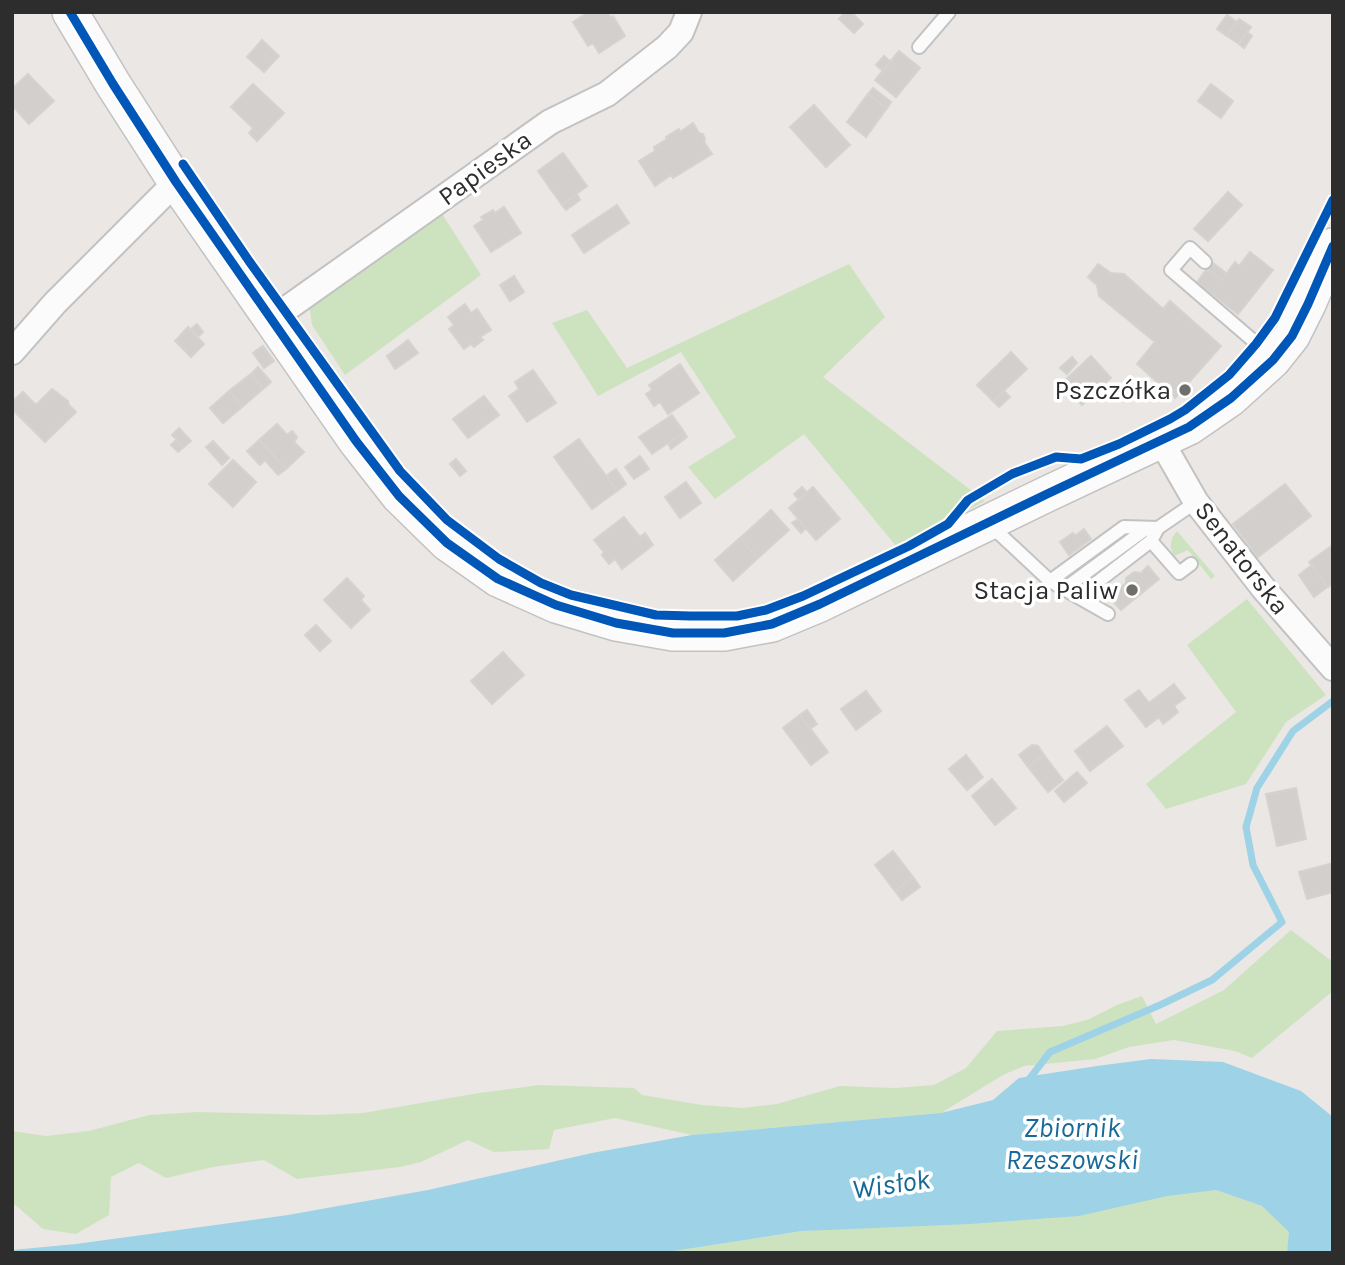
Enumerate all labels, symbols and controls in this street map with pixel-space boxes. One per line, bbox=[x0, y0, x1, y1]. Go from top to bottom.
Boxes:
street label: Papieska bbox=[432, 124, 538, 212]
place label: Pszczółka bbox=[1054, 375, 1171, 406]
marker: Pszczółka bbox=[1177, 382, 1193, 398]
street label: Senatorska bbox=[1188, 495, 1296, 621]
place label: Stacja Paliw bbox=[974, 575, 1118, 606]
marker: Stacja Paliw bbox=[1124, 582, 1140, 598]
water label: Zbiornik Rzeszowski bbox=[1006, 1111, 1138, 1176]
water label: Wisłok bbox=[850, 1162, 933, 1206]

